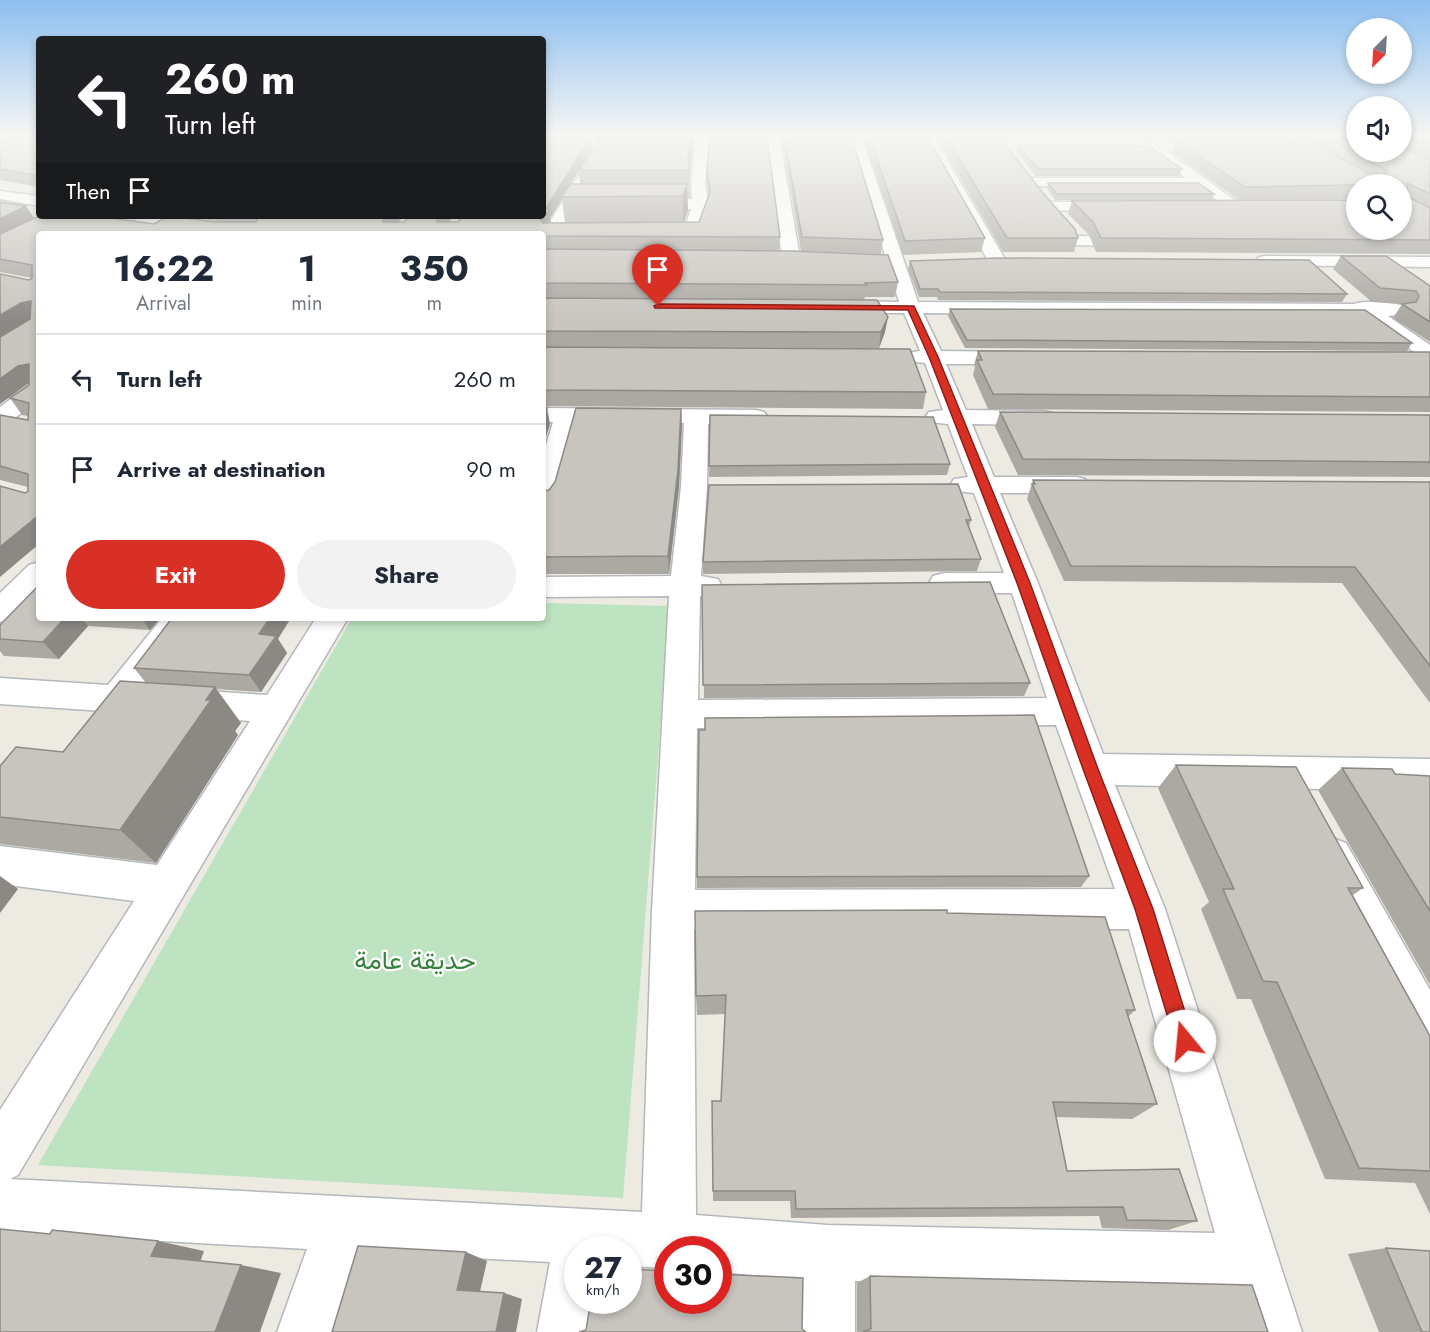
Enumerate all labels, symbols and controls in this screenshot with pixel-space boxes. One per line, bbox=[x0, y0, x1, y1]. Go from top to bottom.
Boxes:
north arrow bbox=[1346, 18, 1412, 84]
map controls bbox=[1346, 18, 1412, 240]
text: 260 m bbox=[165, 49, 296, 110]
icon: left bbox=[66, 60, 144, 138]
button: sound bbox=[1346, 96, 1412, 162]
text: Turn left bbox=[165, 105, 255, 144]
icon: arrive bbox=[123, 174, 156, 207]
button: search bbox=[1346, 174, 1412, 240]
text: Then bbox=[66, 175, 111, 207]
text: 16:22 bbox=[113, 242, 214, 294]
text: 1 bbox=[298, 242, 316, 294]
text: 350 bbox=[400, 242, 469, 294]
pin bbox=[632, 244, 683, 306]
icon: arrive bbox=[641, 253, 674, 286]
text: Arrival bbox=[136, 289, 191, 318]
text: min bbox=[291, 289, 323, 318]
text: m bbox=[426, 289, 442, 318]
icon: left bbox=[66, 363, 99, 396]
text: Turn left bbox=[117, 363, 202, 395]
text: 260 m bbox=[454, 363, 516, 395]
icon: arrive bbox=[66, 453, 99, 486]
text: Arrive at destination bbox=[117, 453, 326, 485]
text: 90 m bbox=[466, 453, 516, 485]
button: Exit bbox=[66, 540, 285, 609]
button: Share bbox=[297, 540, 516, 609]
park label: حديقة عامة bbox=[354, 941, 476, 979]
position arrow bbox=[1153, 1009, 1217, 1073]
speed limit sign: 30 bbox=[654, 1236, 732, 1314]
text: 27 bbox=[584, 1246, 622, 1289]
text: km/h bbox=[586, 1279, 620, 1301]

